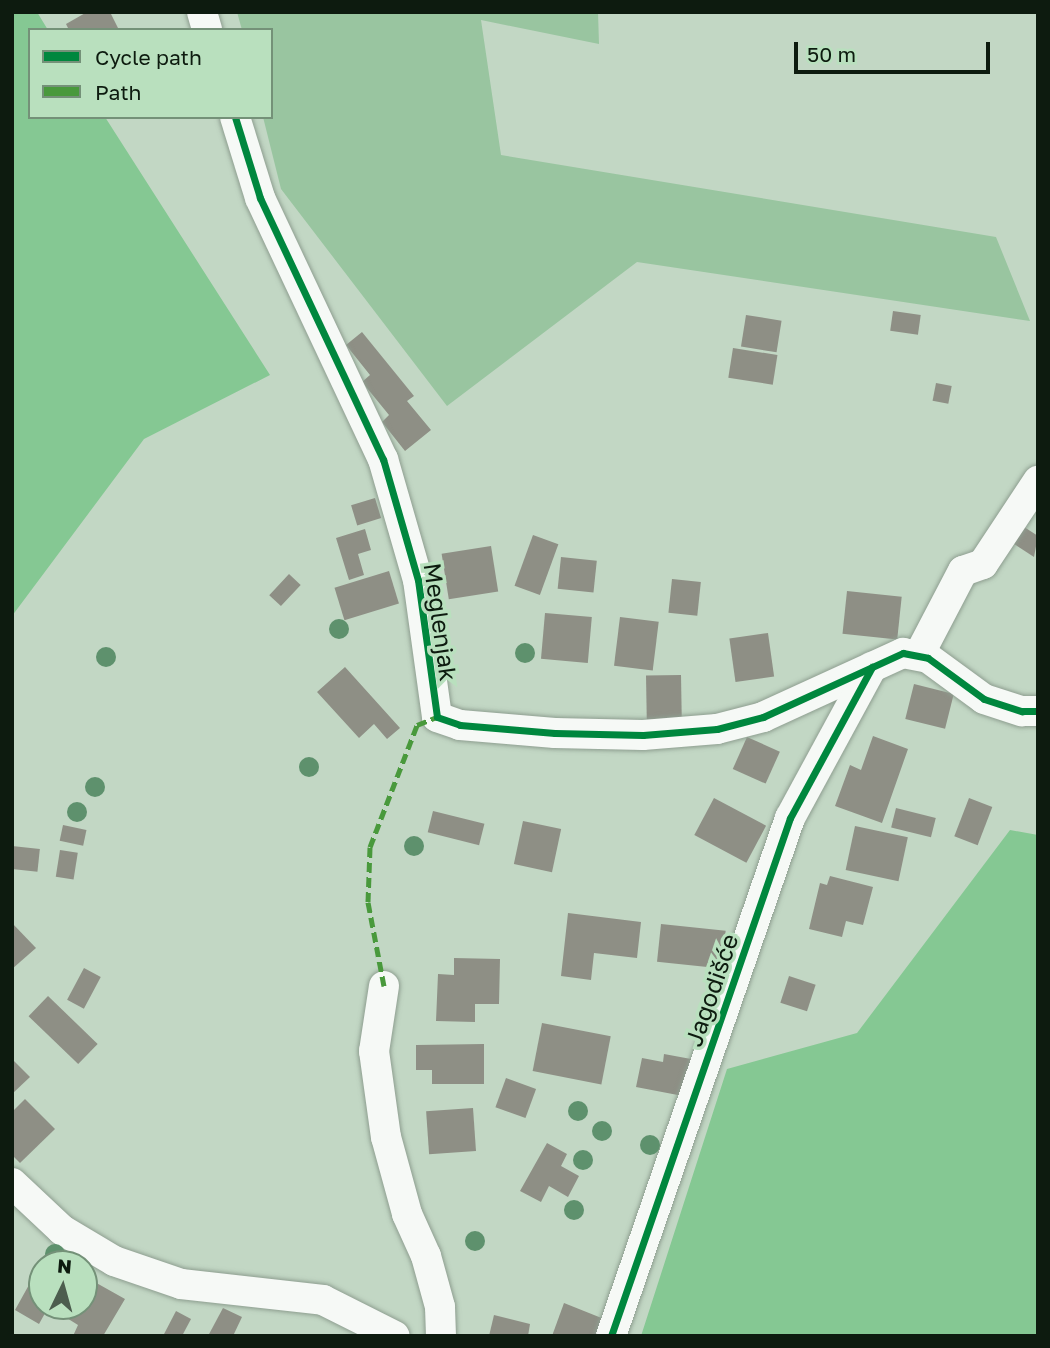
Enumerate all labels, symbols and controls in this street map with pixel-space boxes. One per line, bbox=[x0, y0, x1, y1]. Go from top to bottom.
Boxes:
legend bbox=[28, 28, 273, 119]
scale bar bbox=[798, 28, 994, 72]
text: 50 m bbox=[807, 41, 856, 67]
text: Cycle path bbox=[95, 44, 202, 70]
text: Path bbox=[95, 79, 142, 105]
street label: Meglenjak bbox=[418, 561, 464, 683]
street label: Jagodišće bbox=[678, 930, 744, 1050]
north arrow bbox=[28, 1250, 98, 1320]
text: N bbox=[56, 1253, 73, 1278]

